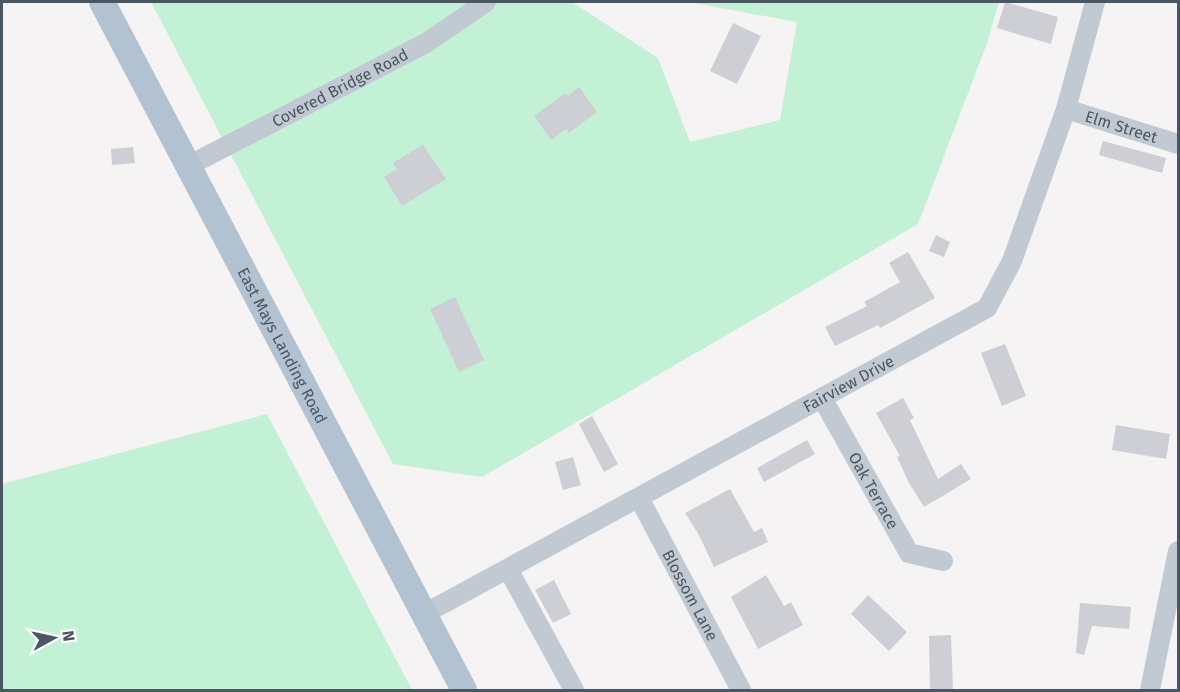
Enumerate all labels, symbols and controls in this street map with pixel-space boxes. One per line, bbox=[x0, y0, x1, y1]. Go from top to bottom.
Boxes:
street label: Covered Bridge Road bbox=[269, 45, 411, 131]
street label: Elm Street bbox=[1083, 107, 1160, 147]
street label: East Mays Landing Road bbox=[233, 264, 331, 427]
street label: Fairview Drive bbox=[800, 351, 897, 416]
street label: Oak Terrace bbox=[844, 449, 902, 532]
street label: Blossom Lane bbox=[658, 547, 722, 644]
north arrow bbox=[24, 608, 84, 668]
text: N bbox=[58, 629, 79, 643]

